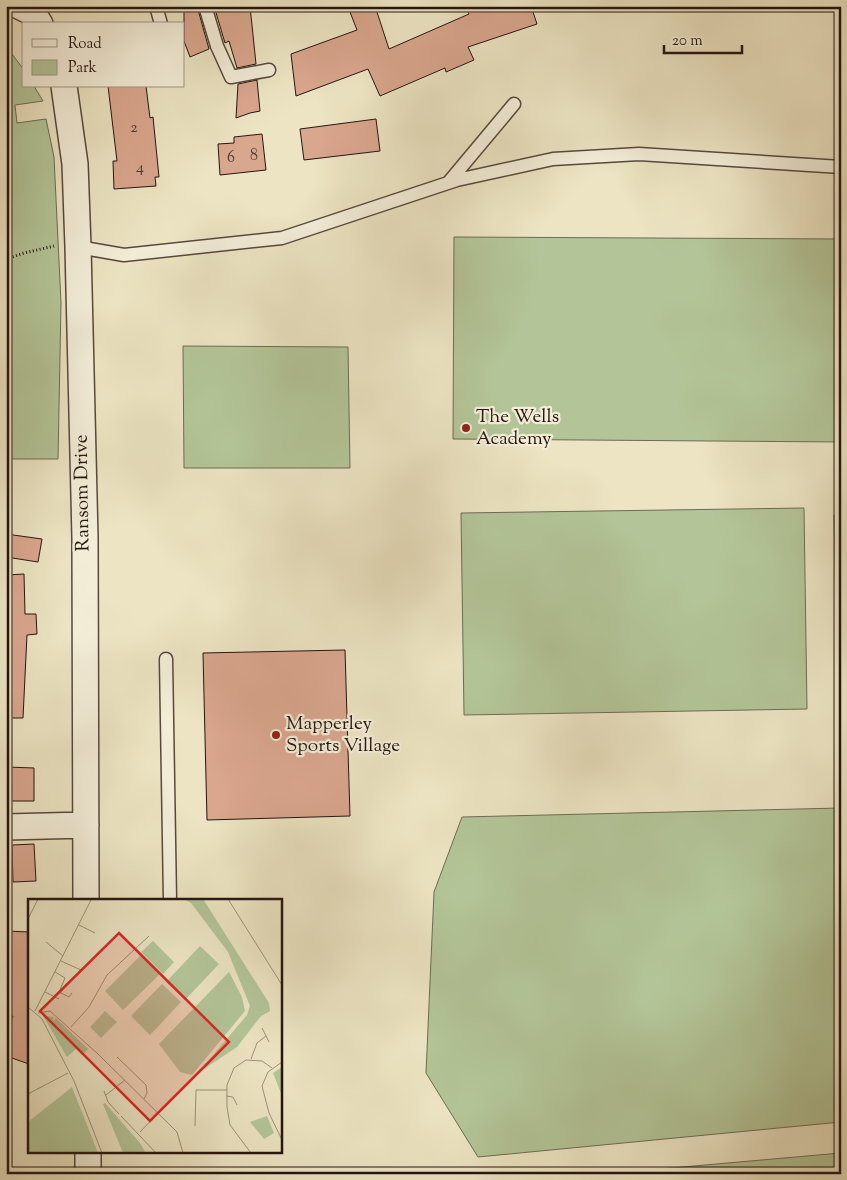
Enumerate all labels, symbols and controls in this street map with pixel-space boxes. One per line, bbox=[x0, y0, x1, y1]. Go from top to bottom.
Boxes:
legend bbox=[22, 22, 185, 88]
scale bar bbox=[664, 22, 742, 54]
text: 20 m bbox=[672, 31, 703, 52]
text: Road bbox=[68, 34, 102, 55]
text: Park bbox=[68, 58, 97, 79]
house number: 2 bbox=[130, 117, 138, 140]
house number: 8 bbox=[250, 145, 258, 168]
house number: 6 bbox=[227, 147, 235, 170]
house number: 4 bbox=[136, 157, 144, 180]
place label: The Wells Academy bbox=[476, 404, 559, 453]
marker: The Wells Academy bbox=[460, 422, 472, 434]
street label: Ransom Drive bbox=[68, 434, 98, 552]
place label: Mapperley Sports Village bbox=[286, 711, 400, 760]
marker: Mapperley Sports Village bbox=[270, 729, 282, 741]
inset map bbox=[28, 899, 281, 1152]

